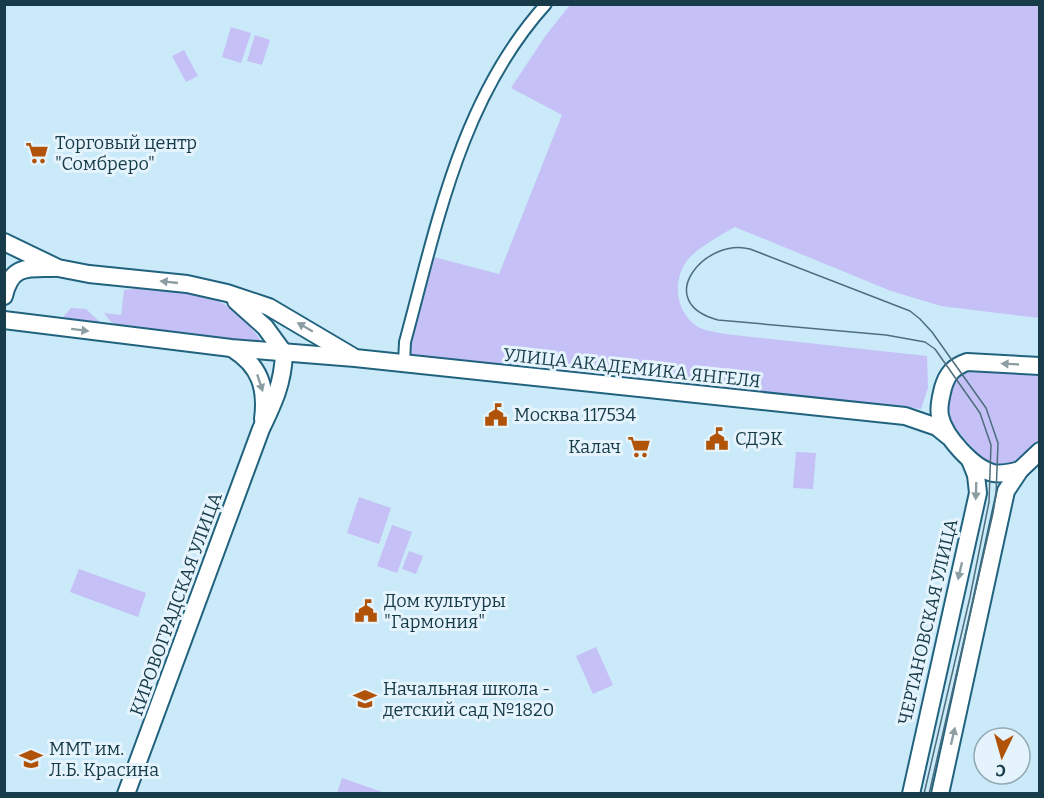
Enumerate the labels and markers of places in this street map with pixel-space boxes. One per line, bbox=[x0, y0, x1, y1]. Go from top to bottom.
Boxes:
place label: Торговый центр "Сомбреро" bbox=[55, 132, 197, 175]
supermarket icon: Торговый центр "Сомбреро" bbox=[24, 140, 50, 166]
public building icon: Москва 117534 bbox=[483, 402, 509, 428]
place label: Москва 117534 bbox=[514, 404, 637, 426]
public building icon: СДЭК bbox=[704, 426, 730, 452]
place label: СДЭК bbox=[735, 428, 783, 450]
supermarket icon: Калач bbox=[626, 434, 652, 460]
place label: Калач bbox=[568, 436, 621, 458]
place label: Дом культуры "Гармония" bbox=[384, 590, 506, 633]
public building icon: Дом культуры "Гармония" bbox=[353, 598, 379, 624]
place label: Начальная школа - детский сад №1820 bbox=[383, 678, 554, 721]
school or university icon: Начальная школа - детский сад №1820 bbox=[352, 686, 378, 712]
place label: ММТ им. Л.Б. Красина bbox=[49, 738, 159, 781]
school or university icon: ММТ им. Л.Б. Красина bbox=[18, 746, 44, 772]

